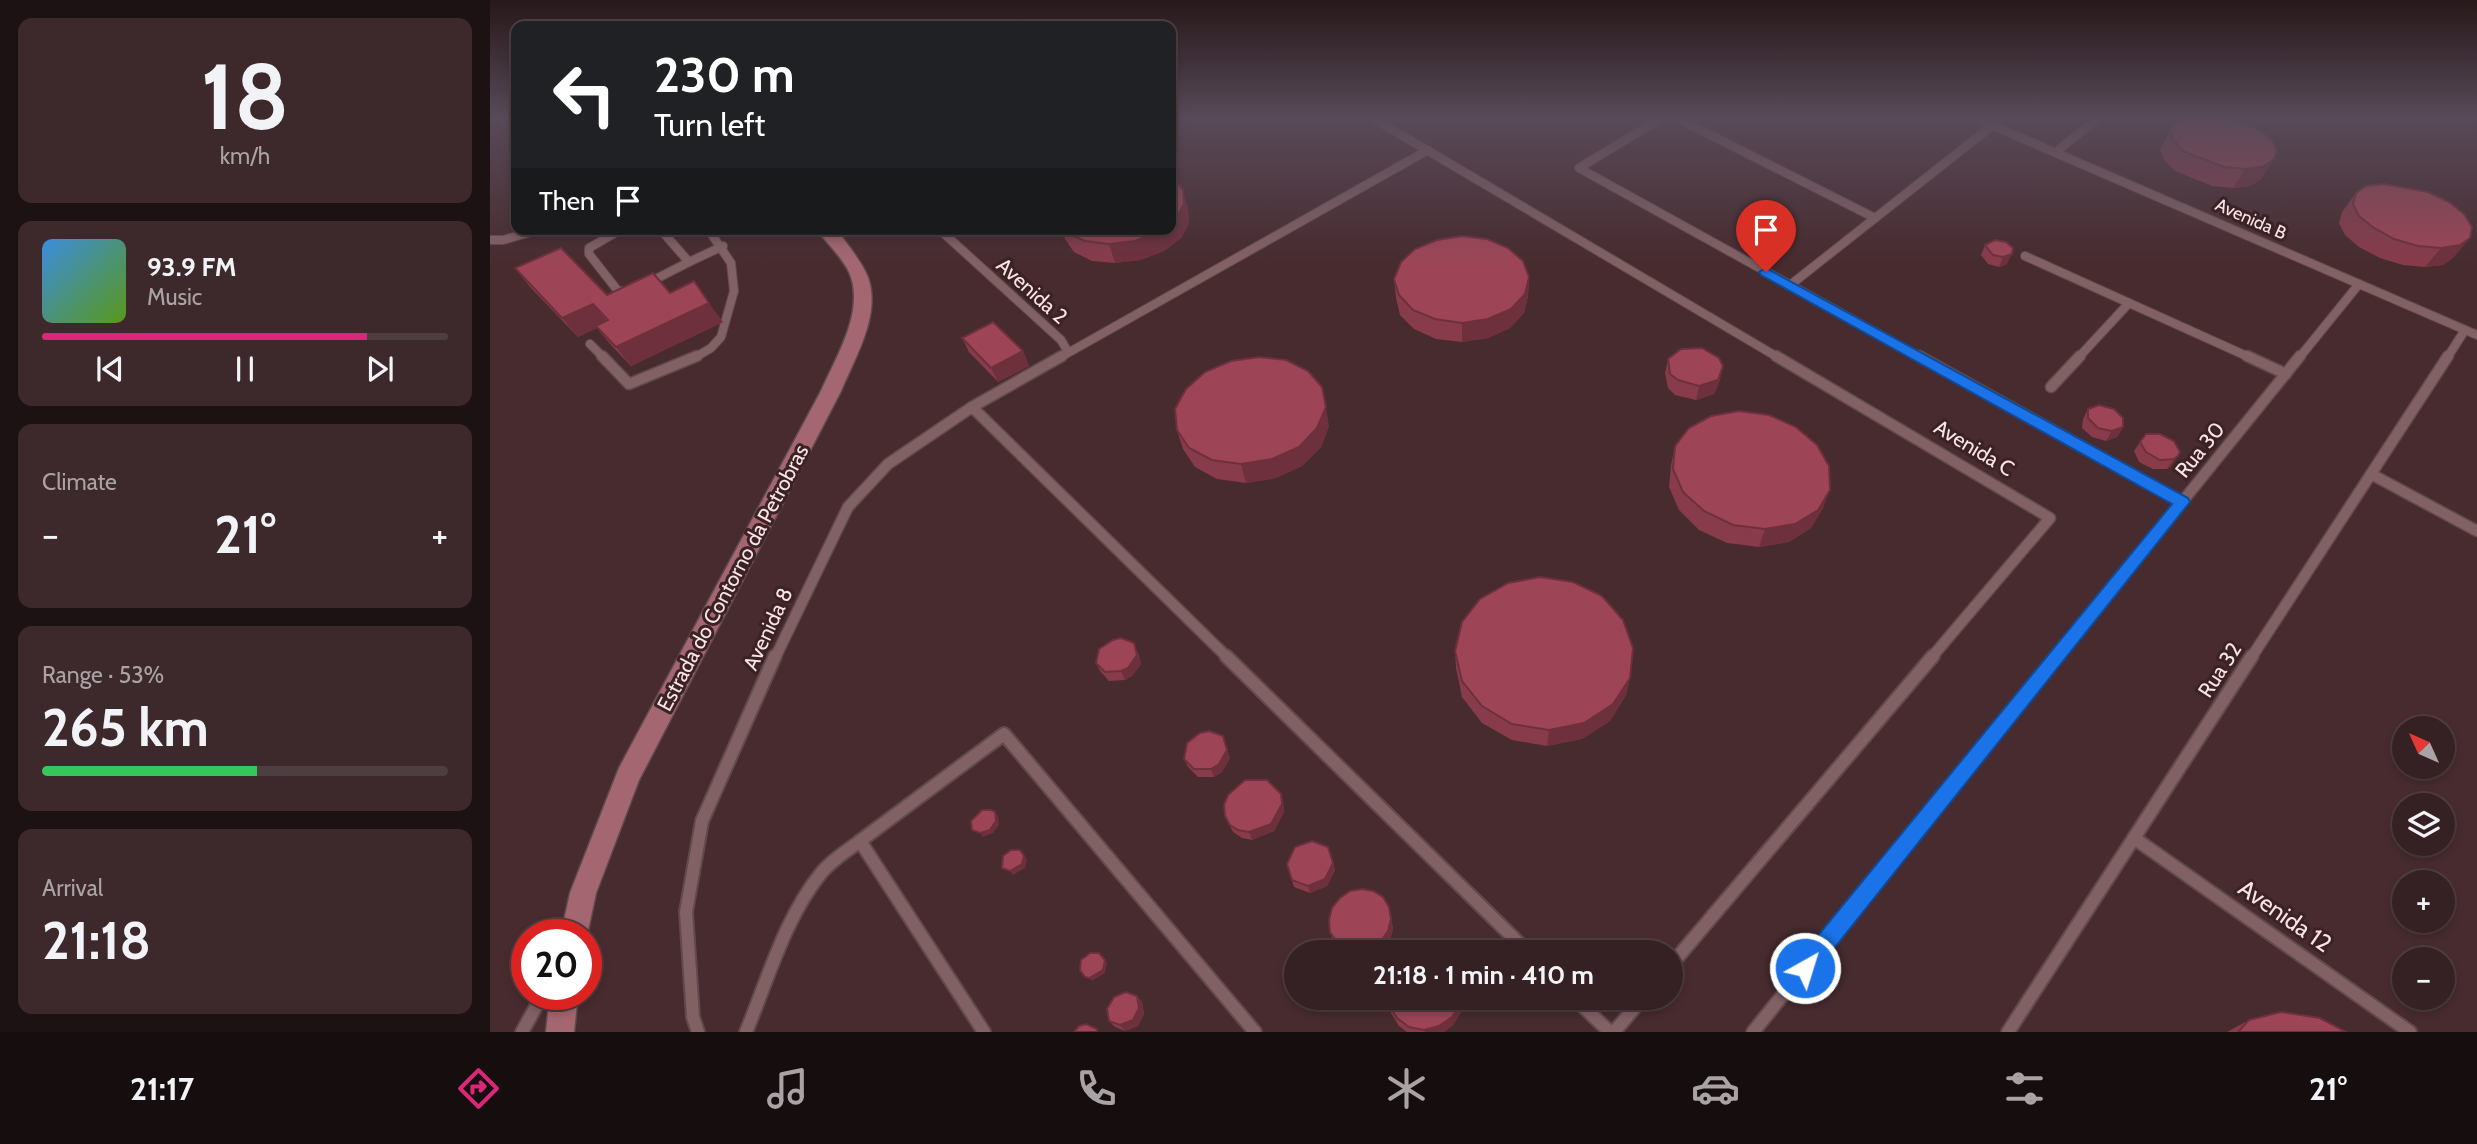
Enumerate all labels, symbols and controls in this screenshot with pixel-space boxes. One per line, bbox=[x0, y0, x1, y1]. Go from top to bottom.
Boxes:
text: 18 bbox=[201, 41, 289, 152]
text: 230 m bbox=[654, 45, 795, 104]
icon: left bbox=[539, 49, 630, 140]
text: Turn left bbox=[654, 105, 765, 144]
text: km/h bbox=[220, 142, 270, 170]
icon: arrive bbox=[609, 182, 647, 220]
text: Then bbox=[539, 185, 595, 217]
street label: Avenida B bbox=[2212, 194, 2290, 245]
pin bbox=[1736, 200, 1796, 272]
icon: arrive bbox=[1747, 211, 1785, 249]
text: 93.9 FM bbox=[147, 251, 236, 283]
street label: Avenida 2 bbox=[992, 252, 1073, 329]
text: Music bbox=[147, 283, 202, 311]
icon: previous bbox=[91, 350, 129, 388]
icon: pause bbox=[226, 350, 264, 388]
icon: next bbox=[361, 350, 399, 388]
street label: Avenida C bbox=[1930, 414, 2019, 481]
street label: Rua 30 bbox=[2170, 417, 2230, 483]
street label: Estrada do Contorno da Petrobras bbox=[652, 440, 814, 715]
text: Climate bbox=[42, 468, 117, 496]
text: 21° bbox=[214, 503, 276, 566]
text: − bbox=[42, 511, 59, 558]
text: + bbox=[431, 511, 448, 558]
street label: Avenida 8 bbox=[738, 583, 798, 674]
street label: Rua 32 bbox=[2193, 638, 2247, 702]
text: Range · 53% bbox=[42, 661, 164, 689]
text: 265 km bbox=[42, 696, 209, 759]
north arrow bbox=[2392, 716, 2455, 779]
map controls bbox=[2392, 716, 2455, 1010]
button: layers bbox=[2392, 793, 2455, 856]
button: + bbox=[2392, 870, 2455, 933]
street label: Avenida 12 bbox=[2233, 873, 2337, 958]
text: Arrival bbox=[42, 874, 103, 902]
text: 21:18 bbox=[42, 909, 151, 972]
speed limit sign: 20 bbox=[511, 919, 602, 1010]
position arrow bbox=[1768, 931, 1842, 1005]
button: − bbox=[2392, 947, 2455, 1010]
text: 21:18 · 1 min · 410 m bbox=[1373, 959, 1594, 991]
icon: directions bbox=[454, 1064, 503, 1113]
icon: music bbox=[763, 1064, 812, 1113]
icon: phone bbox=[1072, 1064, 1121, 1113]
icon: climate bbox=[1382, 1064, 1431, 1113]
icon: car bbox=[1691, 1064, 1740, 1113]
icon: filters bbox=[2000, 1064, 2049, 1113]
text: 21:17 bbox=[130, 1069, 194, 1108]
text: 21° bbox=[2309, 1069, 2347, 1108]

